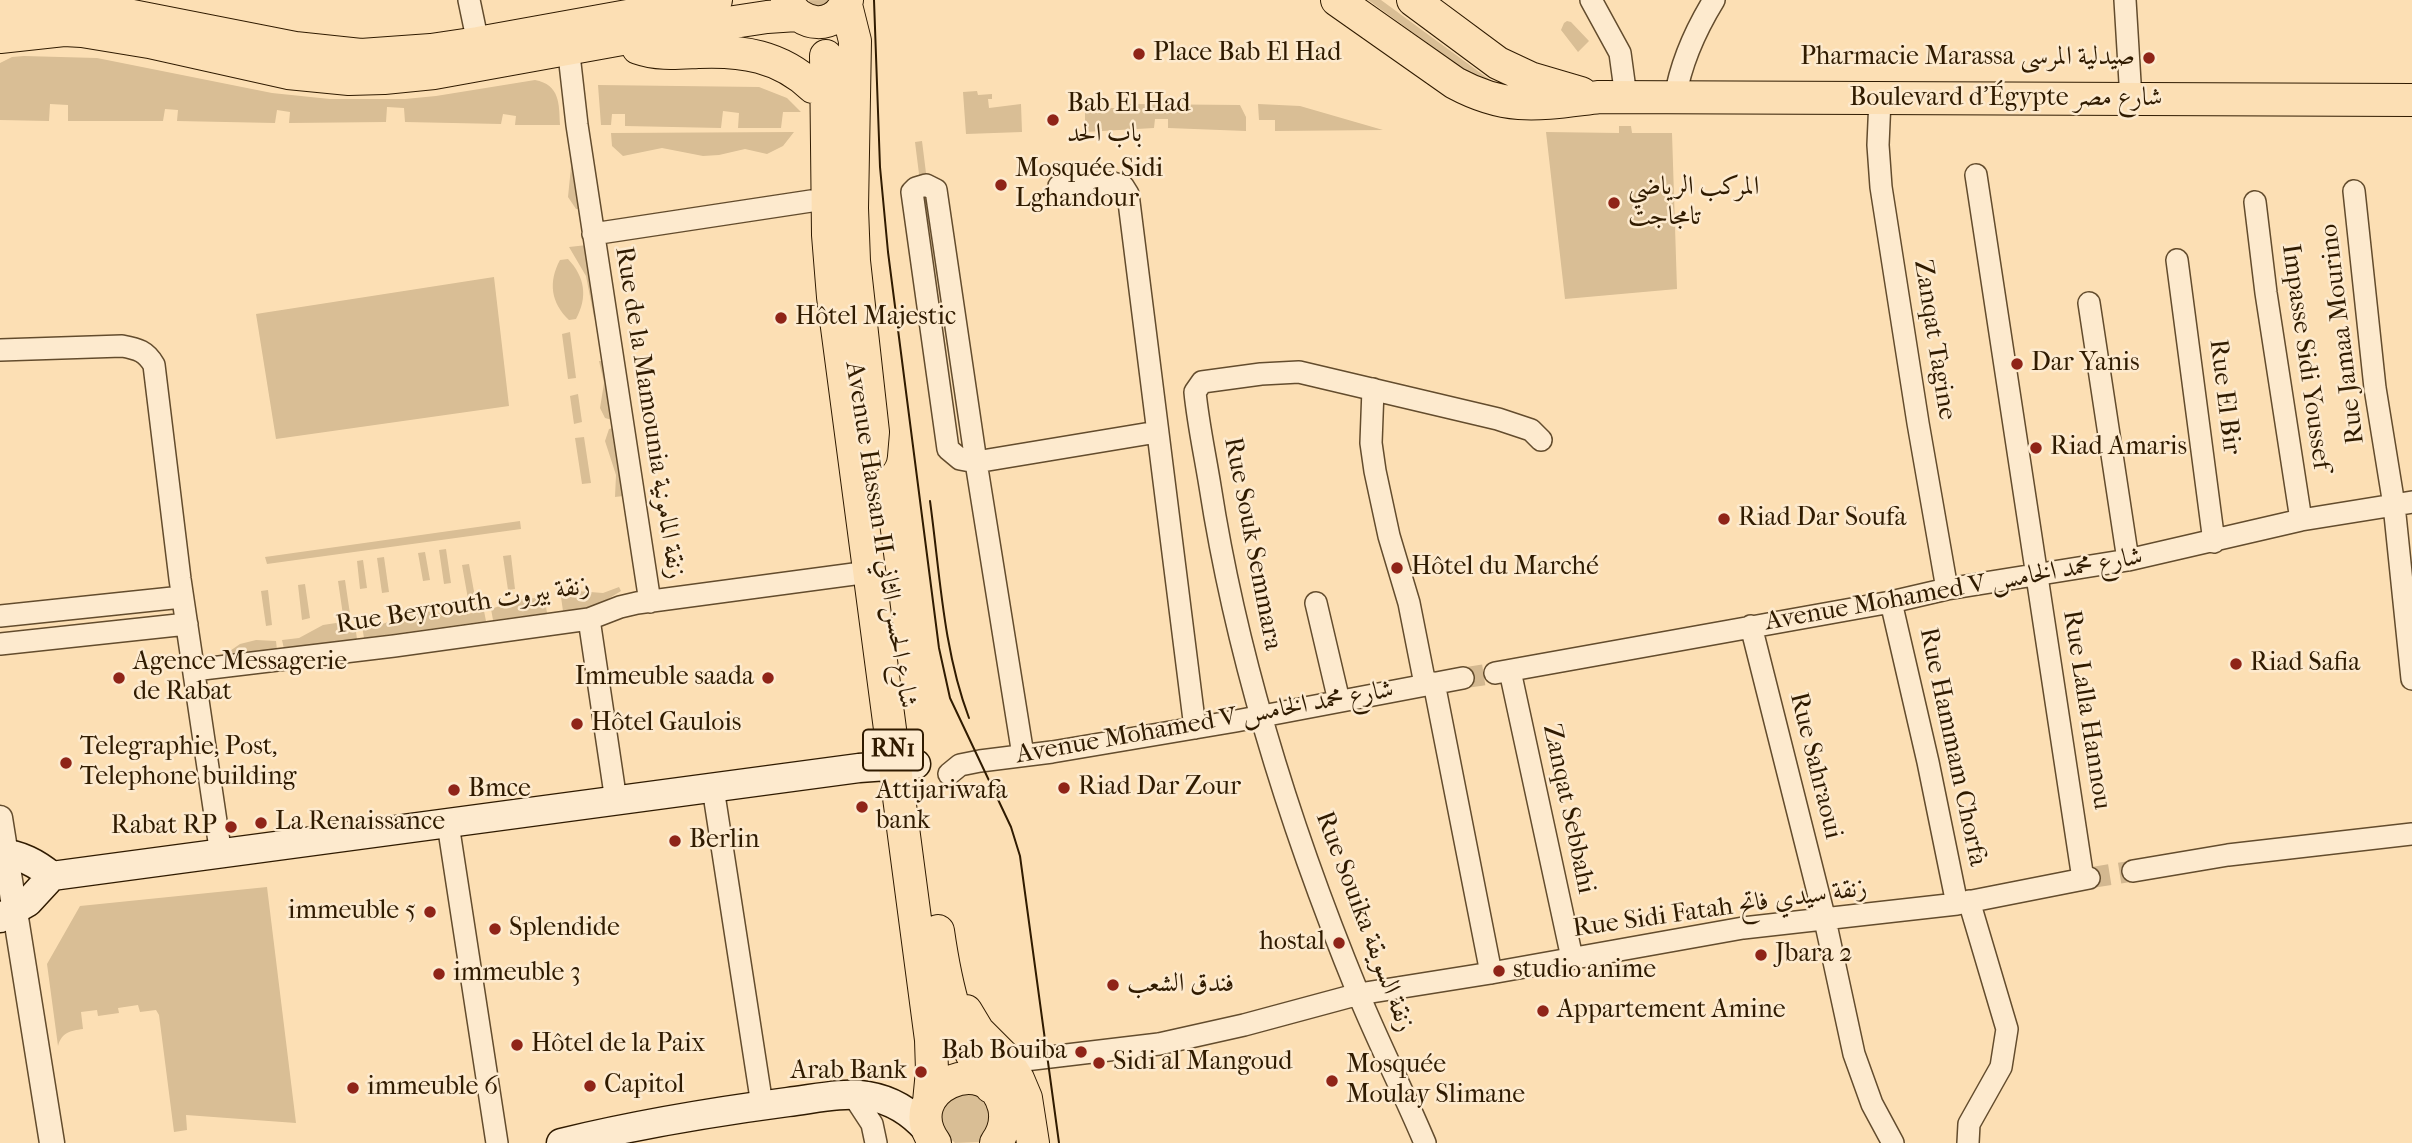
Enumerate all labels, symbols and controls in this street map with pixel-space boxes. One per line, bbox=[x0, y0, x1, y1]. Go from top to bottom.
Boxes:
place label: Place Bab El Had bbox=[1153, 38, 1341, 70]
place label: Pharmacie Marassa صيدلية المرسى bbox=[1800, 42, 2135, 74]
marker: Place Bab El Had bbox=[1131, 46, 1147, 62]
marker: Pharmacie Marassa صيدلية المرسى bbox=[2141, 50, 2157, 66]
street label: Boulevard d'Égypte شارع مصر bbox=[1849, 83, 2163, 115]
place label: Bab El Had باب الحد bbox=[1067, 89, 1190, 150]
marker: Bab El Had باب الحد bbox=[1045, 112, 1061, 128]
place label: Mosquée Sidi Lghandour bbox=[1015, 154, 1163, 216]
place label: المركب الرياضي تامجاجت bbox=[1628, 172, 1759, 234]
marker: Mosquée Sidi Lghandour bbox=[993, 177, 1009, 193]
marker: المركب الرياضي تامجاجت bbox=[1606, 195, 1622, 211]
street label: Rue Jamaa Mourino bbox=[2314, 222, 2372, 446]
street label: Impasse Sidi Youssef bbox=[2274, 242, 2336, 472]
street label: Rue de la Mamounia زنقة المامونية bbox=[607, 245, 691, 581]
street label: Zanqat Tagine bbox=[1906, 258, 1962, 422]
place label: Hôtel Majestic bbox=[795, 302, 956, 334]
marker: Hôtel Majestic bbox=[773, 310, 789, 326]
street label: Rue El Bir bbox=[2201, 338, 2247, 456]
place label: Dar Yanis bbox=[2031, 348, 2140, 380]
marker: Dar Yanis bbox=[2009, 356, 2025, 372]
street label: Avenue Hassan II شارع الحسن الثاني bbox=[837, 359, 923, 711]
place label: Riad Amaris bbox=[2050, 432, 2187, 464]
street label: Rue Souk Semmara bbox=[1216, 435, 1288, 653]
marker: Riad Amaris bbox=[2028, 440, 2044, 456]
place label: Riad Dar Soufa bbox=[1738, 503, 1906, 535]
marker: Riad Dar Soufa bbox=[1716, 511, 1732, 527]
street label: Avenue Mohamed V شارع محمد الخامس bbox=[1763, 541, 2145, 639]
place label: Hôtel du Marché bbox=[1411, 552, 1599, 584]
marker: Hôtel du Marché bbox=[1389, 560, 1405, 576]
street label: Rue Beyrouth زنقة بيروت bbox=[334, 570, 592, 642]
street label: Rue Lalla Hannou bbox=[2055, 608, 2117, 812]
street label: Rue Hammam Chorfa bbox=[1911, 625, 1993, 869]
place label: Agence Messagerie de Rabat bbox=[133, 647, 347, 708]
place label: Riad Safia bbox=[2250, 648, 2360, 680]
marker: Riad Safia bbox=[2228, 656, 2244, 672]
place label: Immeuble saada bbox=[575, 662, 754, 694]
marker: Agence Messagerie de Rabat bbox=[111, 670, 127, 686]
marker: Immeuble saada bbox=[760, 670, 776, 686]
street label: Avenue Mohamed V شارع محمد الخامس bbox=[1014, 674, 1396, 772]
street label: Rue Sahraoui bbox=[1782, 689, 1848, 843]
place label: Hôtel Gaulois bbox=[591, 708, 741, 740]
marker: Hôtel Gaulois bbox=[569, 716, 585, 732]
street label: Zanqat Sebbahi bbox=[1535, 721, 1601, 897]
road number: RN1 bbox=[863, 730, 923, 770]
place label: Telegraphie, Post, Telephone building bbox=[80, 732, 296, 794]
marker: Telegraphie, Post, Telephone building bbox=[58, 755, 74, 771]
place label: Riad Dar Zour bbox=[1078, 772, 1241, 804]
place label: Bmce bbox=[468, 774, 531, 806]
place label: Attijariwafa bank bbox=[876, 776, 1008, 838]
marker: Riad Dar Zour bbox=[1056, 780, 1072, 796]
marker: Bmce bbox=[446, 782, 462, 798]
marker: Attijariwafa bank bbox=[854, 799, 870, 815]
place label: La Renaissance bbox=[275, 807, 445, 839]
street label: Rue Souika زنقة السويقة bbox=[1308, 807, 1420, 1037]
place label: Rabat RP bbox=[111, 811, 217, 843]
marker: La Renaissance bbox=[253, 815, 269, 831]
marker: Rabat RP bbox=[223, 819, 239, 835]
place label: Berlin bbox=[689, 825, 760, 857]
marker: Berlin bbox=[667, 833, 683, 849]
street label: Rue Sidi Fatah زنقة سيدي فاتح bbox=[1571, 873, 1869, 945]
place label: immeuble 5 bbox=[288, 896, 416, 928]
marker: immeuble 5 bbox=[422, 904, 438, 920]
place label: Splendide bbox=[509, 913, 620, 945]
marker: Splendide bbox=[487, 921, 503, 937]
place label: hostal bbox=[1259, 927, 1325, 959]
marker: hostal bbox=[1331, 935, 1347, 951]
place label: Jbara 2 bbox=[1775, 939, 1852, 971]
marker: Jbara 2 bbox=[1753, 947, 1769, 963]
place label: studio anime bbox=[1513, 955, 1656, 987]
place label: immeuble 3 bbox=[453, 958, 581, 990]
marker: studio anime bbox=[1491, 963, 1507, 979]
marker: immeuble 3 bbox=[431, 966, 447, 982]
place label: فندق الشعب bbox=[1127, 969, 1234, 1001]
marker: فندق الشعب bbox=[1105, 977, 1121, 993]
place label: Appartement Amine bbox=[1557, 995, 1786, 1027]
marker: Appartement Amine bbox=[1535, 1003, 1551, 1019]
place label: Hôtel de la Paix bbox=[531, 1029, 705, 1061]
place label: Bab Bouiba bbox=[941, 1036, 1067, 1068]
marker: Hôtel de la Paix bbox=[509, 1037, 525, 1053]
marker: Bab Bouiba bbox=[1073, 1044, 1089, 1060]
place label: Sidi al Mangoud bbox=[1113, 1047, 1292, 1079]
place label: Mosquée Moulay Slimane bbox=[1346, 1050, 1525, 1112]
marker: Sidi al Mangoud bbox=[1091, 1055, 1107, 1071]
place label: Arab Bank bbox=[790, 1056, 907, 1088]
marker: Arab Bank bbox=[913, 1064, 929, 1080]
place label: Capitol bbox=[604, 1070, 684, 1102]
place label: immeuble 6 bbox=[367, 1072, 498, 1104]
marker: Mosquée Moulay Slimane bbox=[1324, 1073, 1340, 1089]
marker: Capitol bbox=[582, 1078, 598, 1094]
marker: immeuble 6 bbox=[345, 1080, 361, 1096]

